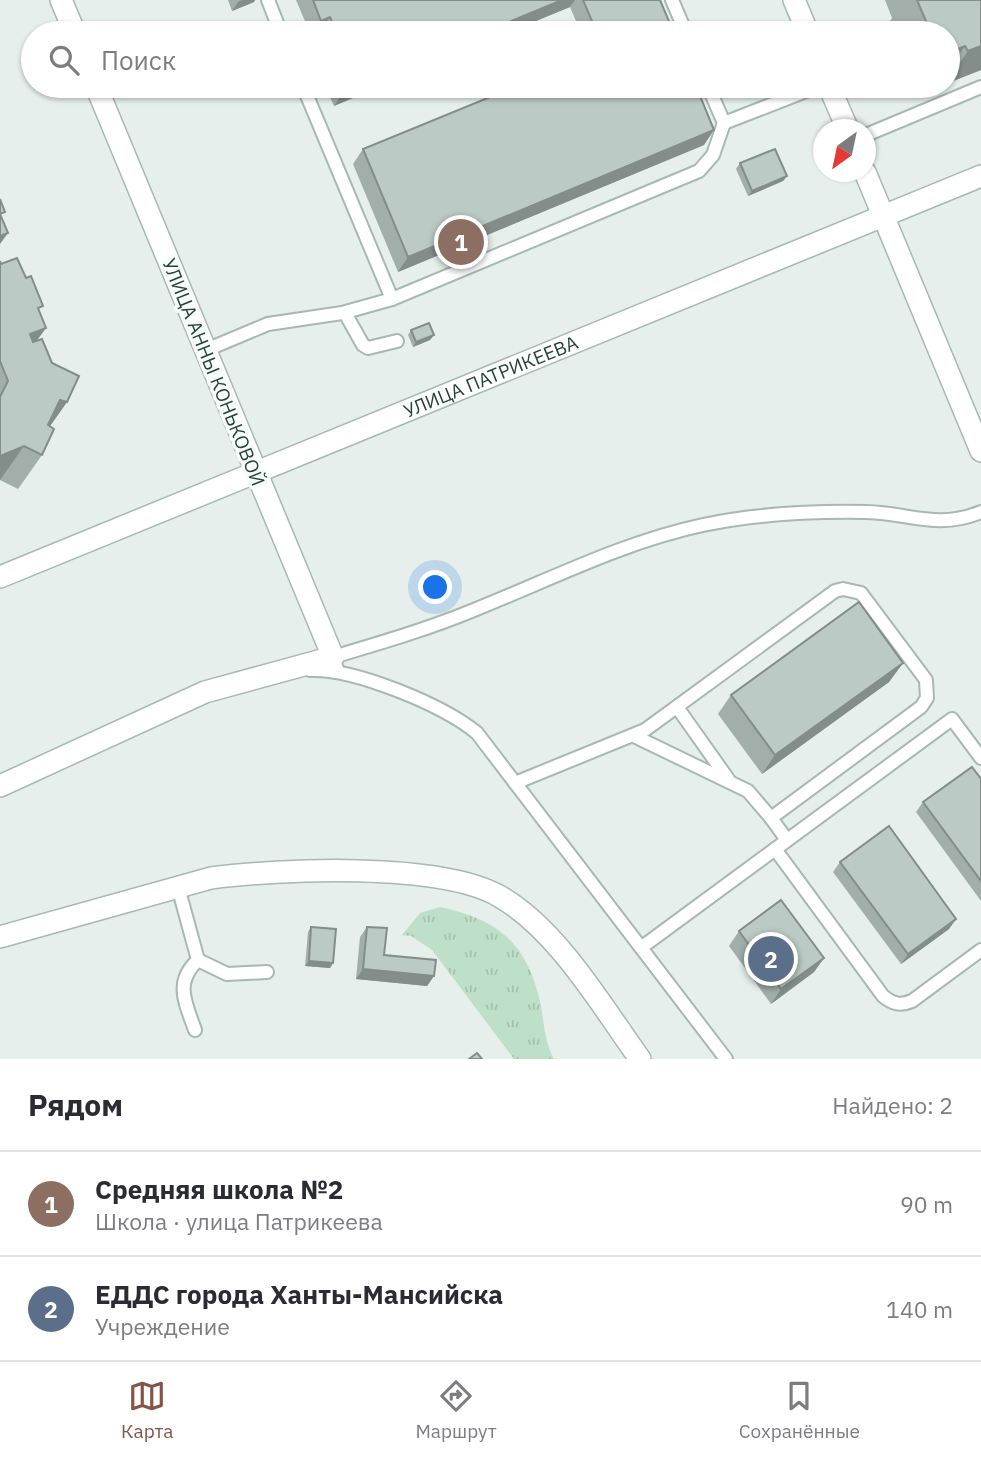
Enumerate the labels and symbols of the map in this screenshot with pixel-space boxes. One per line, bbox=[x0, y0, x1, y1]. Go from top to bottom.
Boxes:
north arrow bbox=[813, 119, 876, 182]
pin: 1 bbox=[438, 216, 484, 268]
street label: УЛИЦА АННЫ КОНЬКОВОЙ bbox=[157, 255, 271, 489]
street label: УЛИЦА ПАТРИКЕЕВА bbox=[400, 330, 581, 423]
your location bbox=[418, 570, 452, 604]
pin: 2 bbox=[748, 933, 794, 985]

